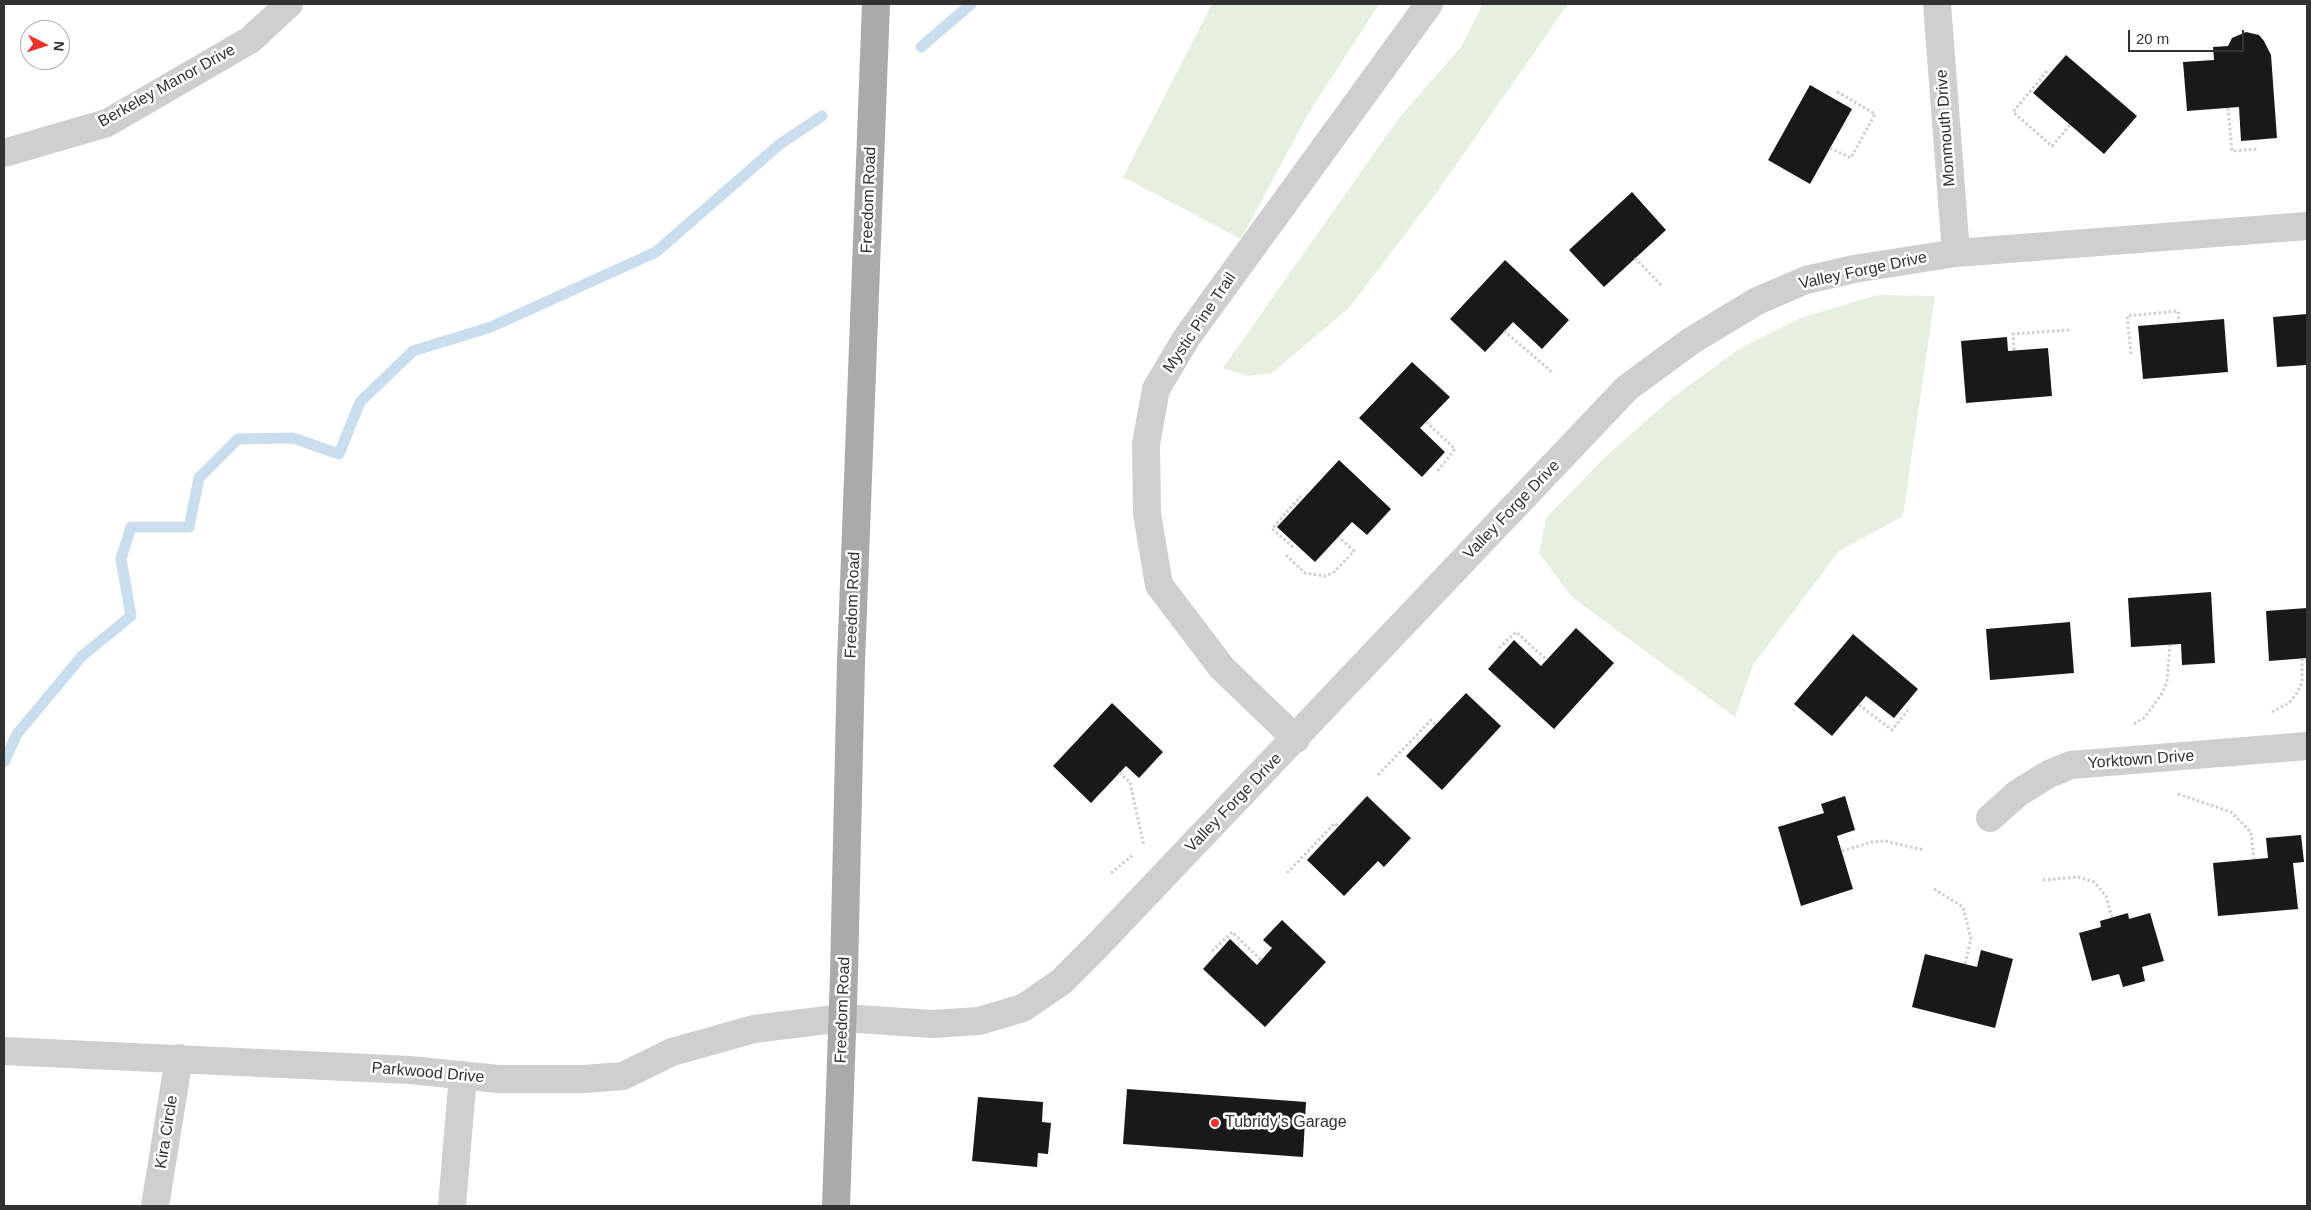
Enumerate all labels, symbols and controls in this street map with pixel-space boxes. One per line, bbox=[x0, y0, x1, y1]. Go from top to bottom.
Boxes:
north arrow bbox=[20, 20, 70, 70]
scale bar bbox=[2131, 20, 2247, 52]
text: 20 m bbox=[2136, 30, 2169, 47]
text: N bbox=[51, 40, 67, 52]
street label: Berkeley Manor Drive bbox=[95, 40, 239, 132]
street label: Monmouth Drive bbox=[1932, 69, 1960, 187]
street label: Freedom Road bbox=[858, 146, 880, 254]
street label: Valley Forge Drive bbox=[1797, 248, 1929, 294]
street label: Mystic Pine Trail bbox=[1159, 269, 1241, 377]
street label: Valley Forge Drive bbox=[1460, 456, 1564, 564]
street label: Freedom Road bbox=[842, 551, 864, 659]
street label: Yorktown Drive bbox=[2087, 747, 2195, 773]
street label: Valley Forge Drive bbox=[1182, 749, 1286, 857]
street label: Freedom Road bbox=[832, 956, 854, 1064]
street label: Parkwood Drive bbox=[371, 1059, 485, 1087]
street label: Kira Circle bbox=[152, 1094, 182, 1170]
place label: Tubridy's Garage bbox=[1225, 1113, 1347, 1133]
marker: Tubridy's Garage bbox=[1209, 1117, 1221, 1129]

